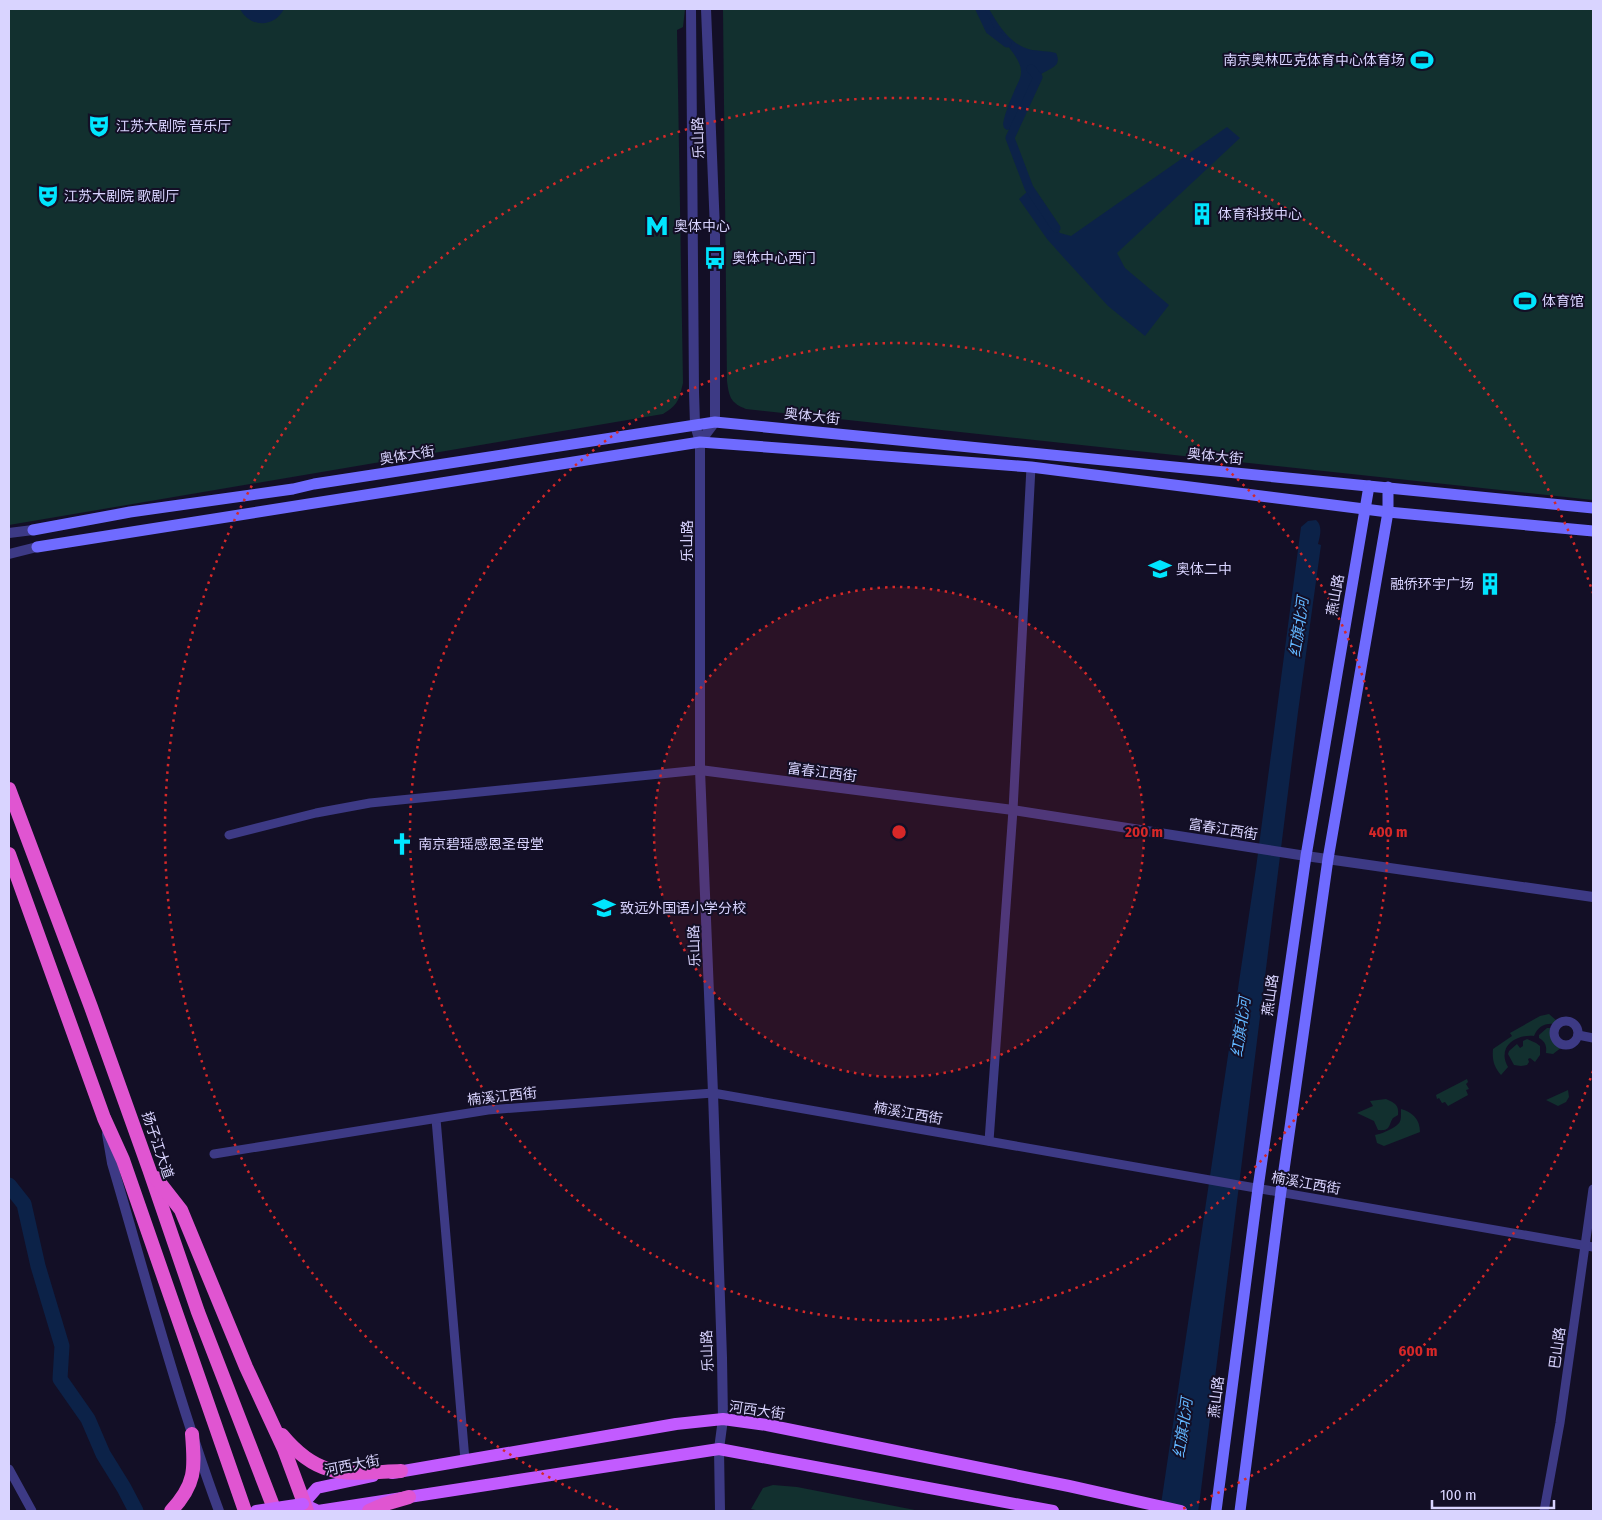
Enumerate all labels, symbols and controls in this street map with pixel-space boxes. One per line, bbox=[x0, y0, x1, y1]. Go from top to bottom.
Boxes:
sports icon: 南京奥林匹克体育中心体育场 bbox=[1409, 47, 1435, 73]
place label: 南京奥林匹克体育中心体育场 bbox=[1223, 52, 1405, 69]
theatre icon: 江苏大剧院 音乐厅 bbox=[86, 113, 112, 139]
street label: 乐山路 bbox=[689, 117, 708, 159]
place label: 江苏大剧院 音乐厅 bbox=[116, 118, 231, 135]
theatre icon: 江苏大剧院 歌剧厅 bbox=[35, 183, 61, 209]
place label: 江苏大剧院 歌剧厅 bbox=[64, 188, 179, 205]
building icon: 体育科技中心 bbox=[1189, 201, 1215, 227]
place label: 体育科技中心 bbox=[1218, 206, 1302, 223]
metro station icon: 奥体中心 bbox=[644, 213, 670, 239]
place label: 奥体中心 bbox=[674, 218, 730, 235]
bus stop icon: 奥体中心西门 bbox=[702, 245, 728, 271]
place label: 奥体中心西门 bbox=[732, 250, 816, 267]
sports icon: 体育馆 bbox=[1512, 288, 1538, 314]
place label: 体育馆 bbox=[1542, 293, 1584, 310]
street label: 奥体大街 bbox=[783, 405, 841, 428]
street label: 奥体大街 bbox=[378, 443, 436, 468]
street label: 奥体大街 bbox=[1186, 445, 1244, 468]
street label: 乐山路 bbox=[679, 520, 696, 562]
school or university icon: 奥体二中 bbox=[1147, 556, 1173, 582]
place label: 奥体二中 bbox=[1176, 561, 1232, 578]
building icon: 融侨环宇广场 bbox=[1477, 571, 1503, 597]
street label: 燕山路 bbox=[1323, 573, 1348, 617]
place label: 融侨环宇广场 bbox=[1390, 576, 1474, 593]
water label: 红旗北河 bbox=[1286, 593, 1313, 658]
street label: 富春江西街 bbox=[786, 760, 858, 785]
street label: 富春江西街 bbox=[1187, 816, 1259, 843]
centre of rings bbox=[890, 823, 908, 841]
text: 200 m bbox=[1124, 823, 1163, 841]
text: 400 m bbox=[1369, 823, 1407, 841]
church icon: 南京碧瑶感恩圣母堂 bbox=[389, 831, 415, 857]
place label: 南京碧瑶感恩圣母堂 bbox=[418, 836, 544, 853]
school or university icon: 致远外国语小学分校 bbox=[591, 895, 617, 921]
place label: 致远外国语小学分校 bbox=[620, 900, 746, 917]
street label: 乐山路 bbox=[685, 925, 704, 967]
street label: 燕山路 bbox=[1259, 973, 1282, 1017]
water label: 红旗北河 bbox=[1228, 993, 1255, 1058]
street label: 楠溪江西街 bbox=[466, 1084, 538, 1109]
street label: 楠溪江西街 bbox=[872, 1099, 944, 1128]
street label: 扬子江大道 bbox=[138, 1109, 177, 1181]
street label: 楠溪江西街 bbox=[1270, 1169, 1342, 1198]
street label: 巴山路 bbox=[1546, 1326, 1569, 1370]
street label: 乐山路 bbox=[698, 1330, 717, 1372]
text: 600 m bbox=[1399, 1342, 1437, 1360]
street label: 燕山路 bbox=[1206, 1375, 1227, 1419]
water label: 红旗北河 bbox=[1170, 1394, 1197, 1459]
street label: 河西大街 bbox=[728, 1398, 786, 1423]
street label: 河西大街 bbox=[323, 1452, 381, 1479]
scale bar bbox=[1432, 1478, 1554, 1510]
text: 100 m bbox=[1440, 1486, 1477, 1504]

